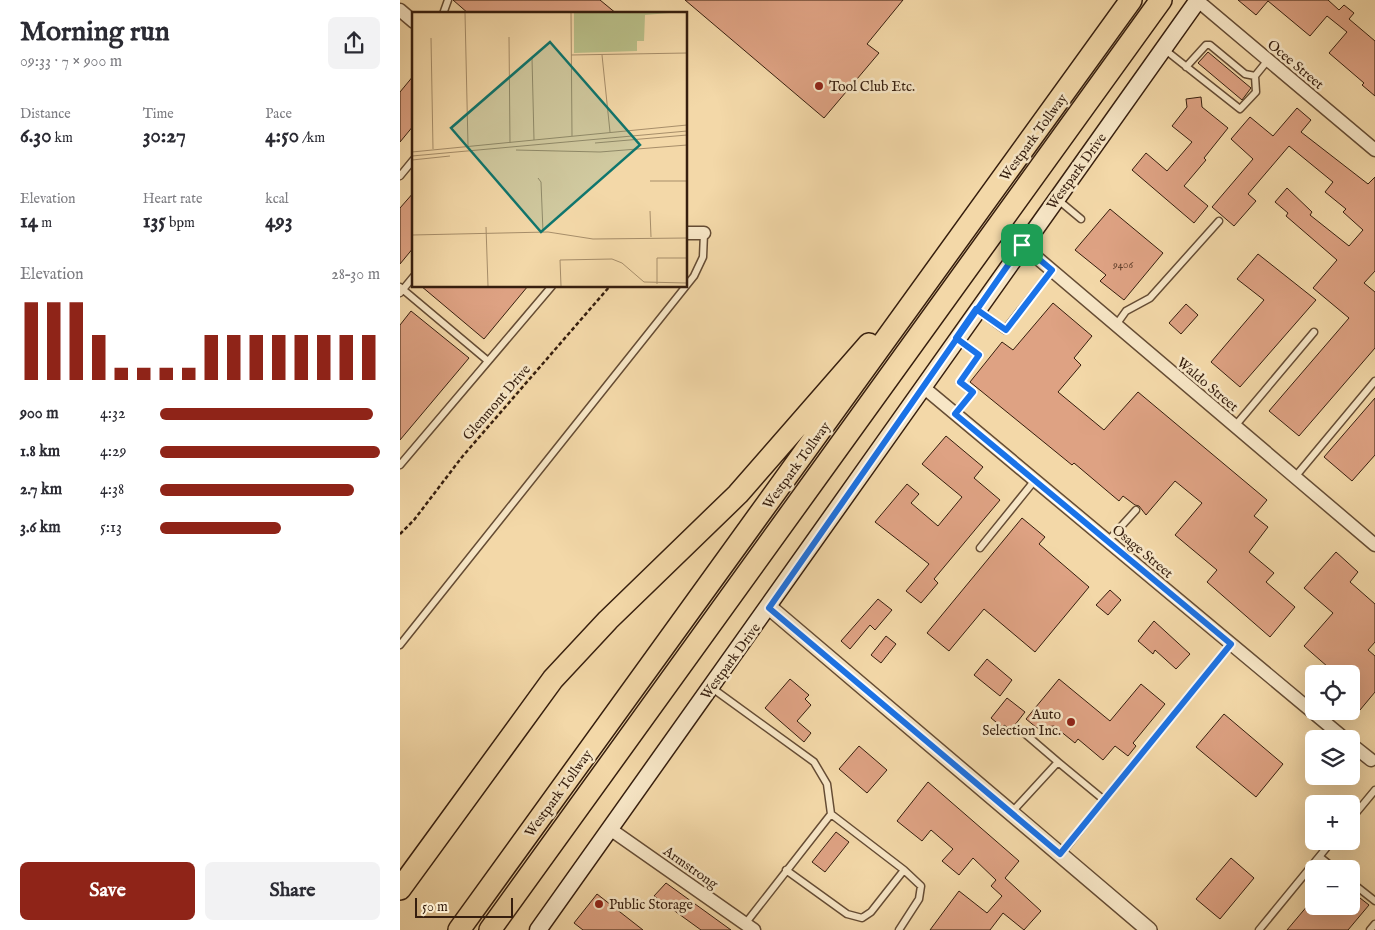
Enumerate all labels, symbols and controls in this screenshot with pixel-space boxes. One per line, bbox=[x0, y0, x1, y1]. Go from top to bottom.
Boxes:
inset map bbox=[412, 12, 688, 288]
text: Morning run bbox=[20, 15, 170, 50]
button: share bbox=[328, 17, 380, 69]
street label: Ocee Street bbox=[1263, 36, 1327, 94]
text: 09:33 · 7 × 900 m bbox=[20, 52, 122, 72]
place label: Tool Club Etc. bbox=[829, 78, 915, 96]
marker: Tool Club Etc. bbox=[813, 80, 825, 92]
street label: Westpark Tollway bbox=[996, 90, 1072, 185]
text: Distance bbox=[20, 105, 71, 123]
text: Time bbox=[143, 105, 174, 123]
text: Pace bbox=[265, 105, 292, 123]
text: 6.30 bbox=[20, 123, 52, 150]
text: 30:27 bbox=[143, 123, 186, 150]
text: 4:50 bbox=[265, 123, 299, 150]
text: km bbox=[52, 129, 73, 147]
text: /km bbox=[299, 129, 325, 147]
street label: Westpark Drive bbox=[1043, 129, 1111, 214]
text: Elevation bbox=[20, 190, 76, 208]
text: Heart rate bbox=[143, 190, 202, 208]
text: kcal bbox=[265, 190, 289, 208]
text: 14 bbox=[20, 208, 38, 235]
text: 135 bbox=[143, 208, 166, 235]
text: 493 bbox=[265, 208, 293, 235]
text: m bbox=[38, 214, 52, 232]
text: bpm bbox=[166, 214, 195, 232]
pin bbox=[1001, 224, 1043, 266]
icon: arrive bbox=[1008, 231, 1036, 259]
house number: 9406 bbox=[1112, 258, 1133, 272]
text: Elevation bbox=[20, 265, 83, 285]
text: 28–30 m bbox=[331, 265, 380, 285]
street label: Waldo Street bbox=[1173, 354, 1242, 416]
street label: Glenmont Drive bbox=[459, 361, 535, 444]
text: 900 m bbox=[20, 404, 59, 424]
text: 4:32 bbox=[100, 404, 126, 424]
street label: Westpark Tollway bbox=[759, 418, 835, 513]
text: 1.8 km bbox=[20, 442, 60, 462]
text: 4:29 bbox=[100, 442, 127, 462]
text: 2.7 km bbox=[20, 480, 62, 500]
text: 4:38 bbox=[100, 480, 124, 500]
text: 3.6 km bbox=[20, 518, 61, 538]
text: 5:13 bbox=[100, 518, 122, 538]
street label: Osage Street bbox=[1108, 521, 1177, 583]
street label: Westpark Drive bbox=[697, 619, 765, 704]
map controls bbox=[1305, 665, 1360, 915]
button: locate bbox=[1305, 665, 1360, 720]
place label: Auto Selection Inc. bbox=[982, 706, 1061, 740]
marker: Auto Selection Inc. bbox=[1065, 716, 1077, 728]
button: layers bbox=[1305, 730, 1360, 785]
street label: Westpark Tollway bbox=[521, 746, 597, 841]
button: + bbox=[1305, 795, 1360, 850]
street label: Armstrong bbox=[659, 842, 722, 893]
button: − bbox=[1305, 860, 1360, 915]
button: Save bbox=[20, 862, 195, 920]
button: Share bbox=[205, 862, 380, 920]
scale bar bbox=[415, 895, 512, 918]
place label: Public Storage bbox=[609, 896, 694, 914]
text: 50 m bbox=[422, 898, 448, 916]
marker: Public Storage bbox=[593, 898, 605, 910]

